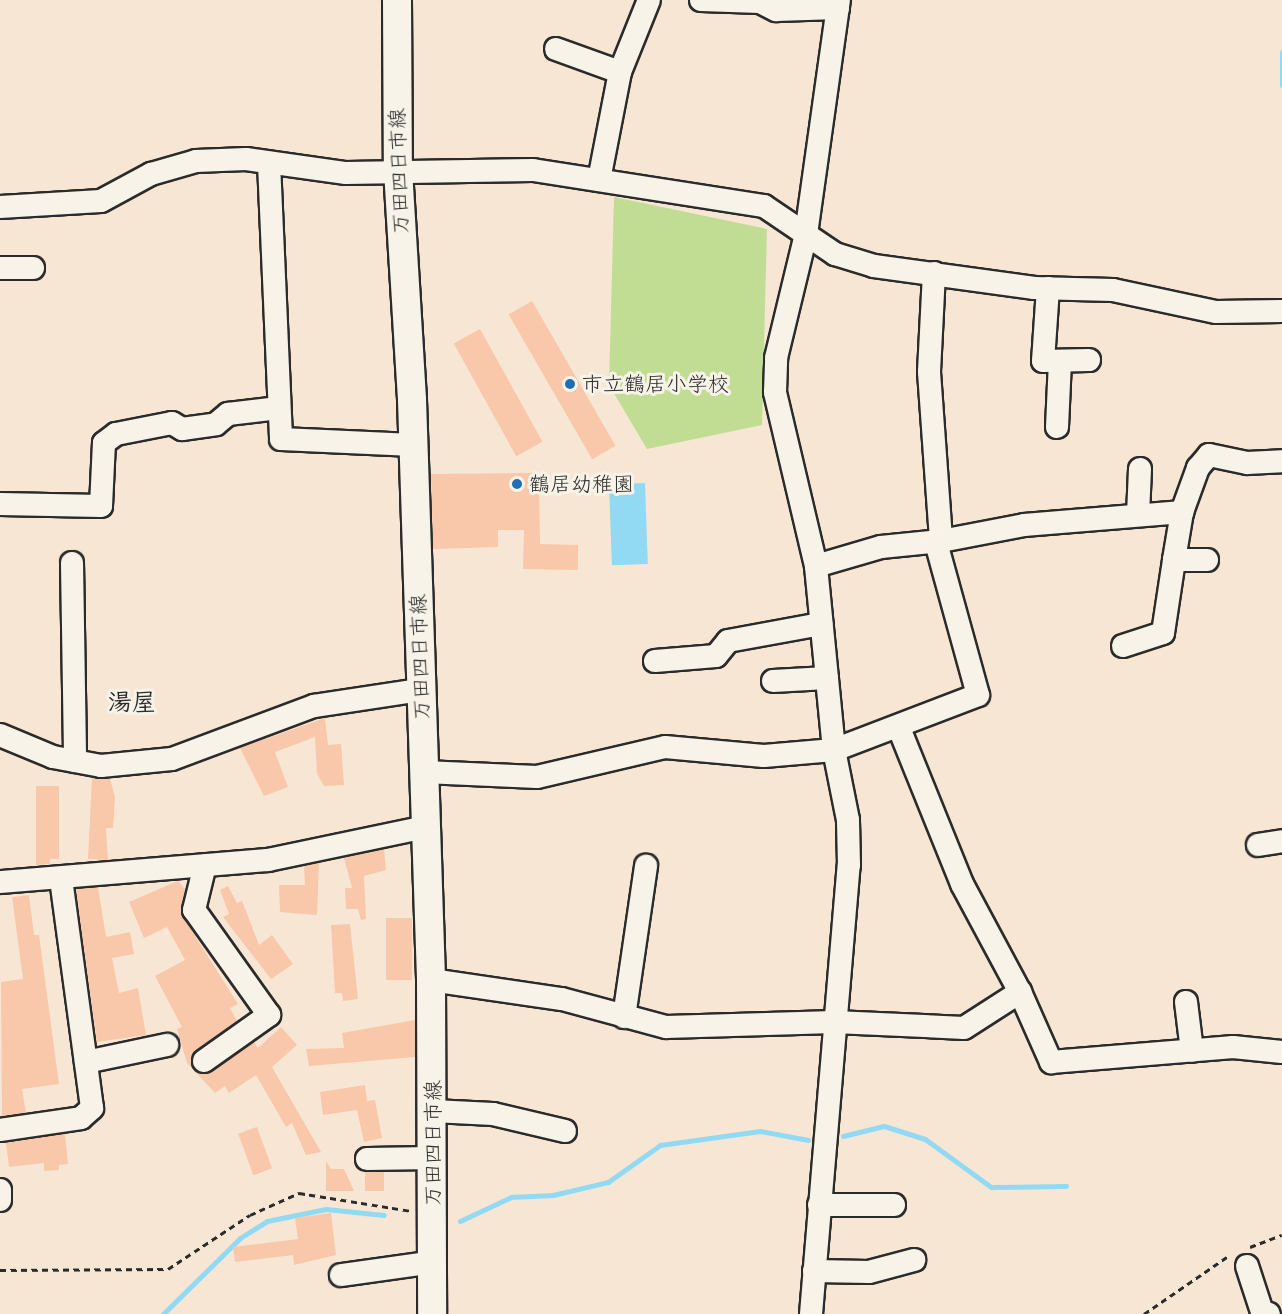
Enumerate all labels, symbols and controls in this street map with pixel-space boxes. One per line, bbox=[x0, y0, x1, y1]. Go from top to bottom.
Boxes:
street label: 万田四日市線 bbox=[384, 108, 414, 234]
place label: 市立鶴居小学校 bbox=[582, 371, 729, 397]
marker: 市立鶴居小学校 bbox=[563, 377, 577, 391]
place label: 鶴居幼稚園 bbox=[529, 471, 634, 497]
marker: 鶴居幼稚園 bbox=[510, 477, 524, 491]
street label: 万田四日市線 bbox=[405, 594, 435, 720]
district label: 湯屋 bbox=[108, 688, 156, 716]
street label: 万田四日市線 bbox=[420, 1080, 446, 1206]

